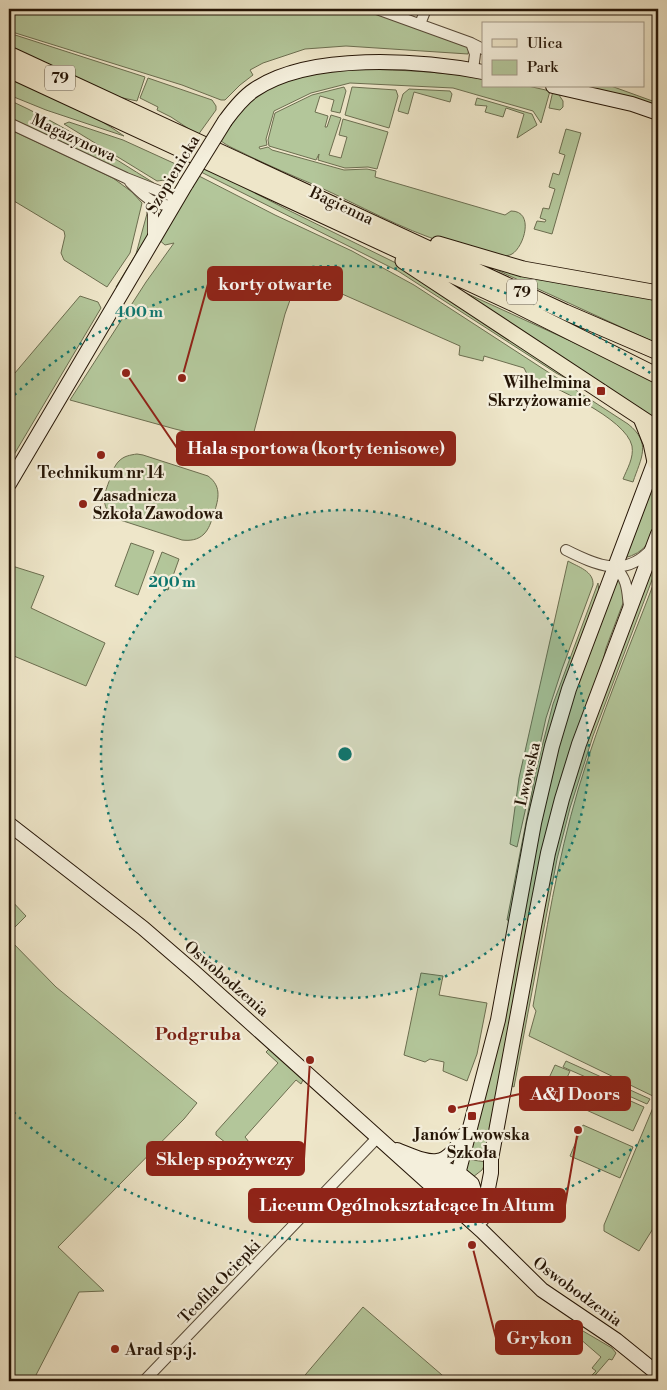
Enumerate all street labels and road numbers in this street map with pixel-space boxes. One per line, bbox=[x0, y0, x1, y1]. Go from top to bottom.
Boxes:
road number: 79 bbox=[45, 66, 75, 90]
street label: Magazynowa bbox=[28, 109, 120, 167]
street label: Szopienicka bbox=[142, 131, 205, 218]
street label: Bagienna bbox=[306, 182, 378, 230]
road number: 79 bbox=[507, 280, 537, 304]
street label: Lwowska bbox=[511, 739, 545, 808]
street label: Oswobodzenia bbox=[180, 937, 273, 1022]
street label: Teofila Ociepki bbox=[175, 1235, 265, 1328]
street label: Oswobodzenia bbox=[529, 1253, 627, 1331]

